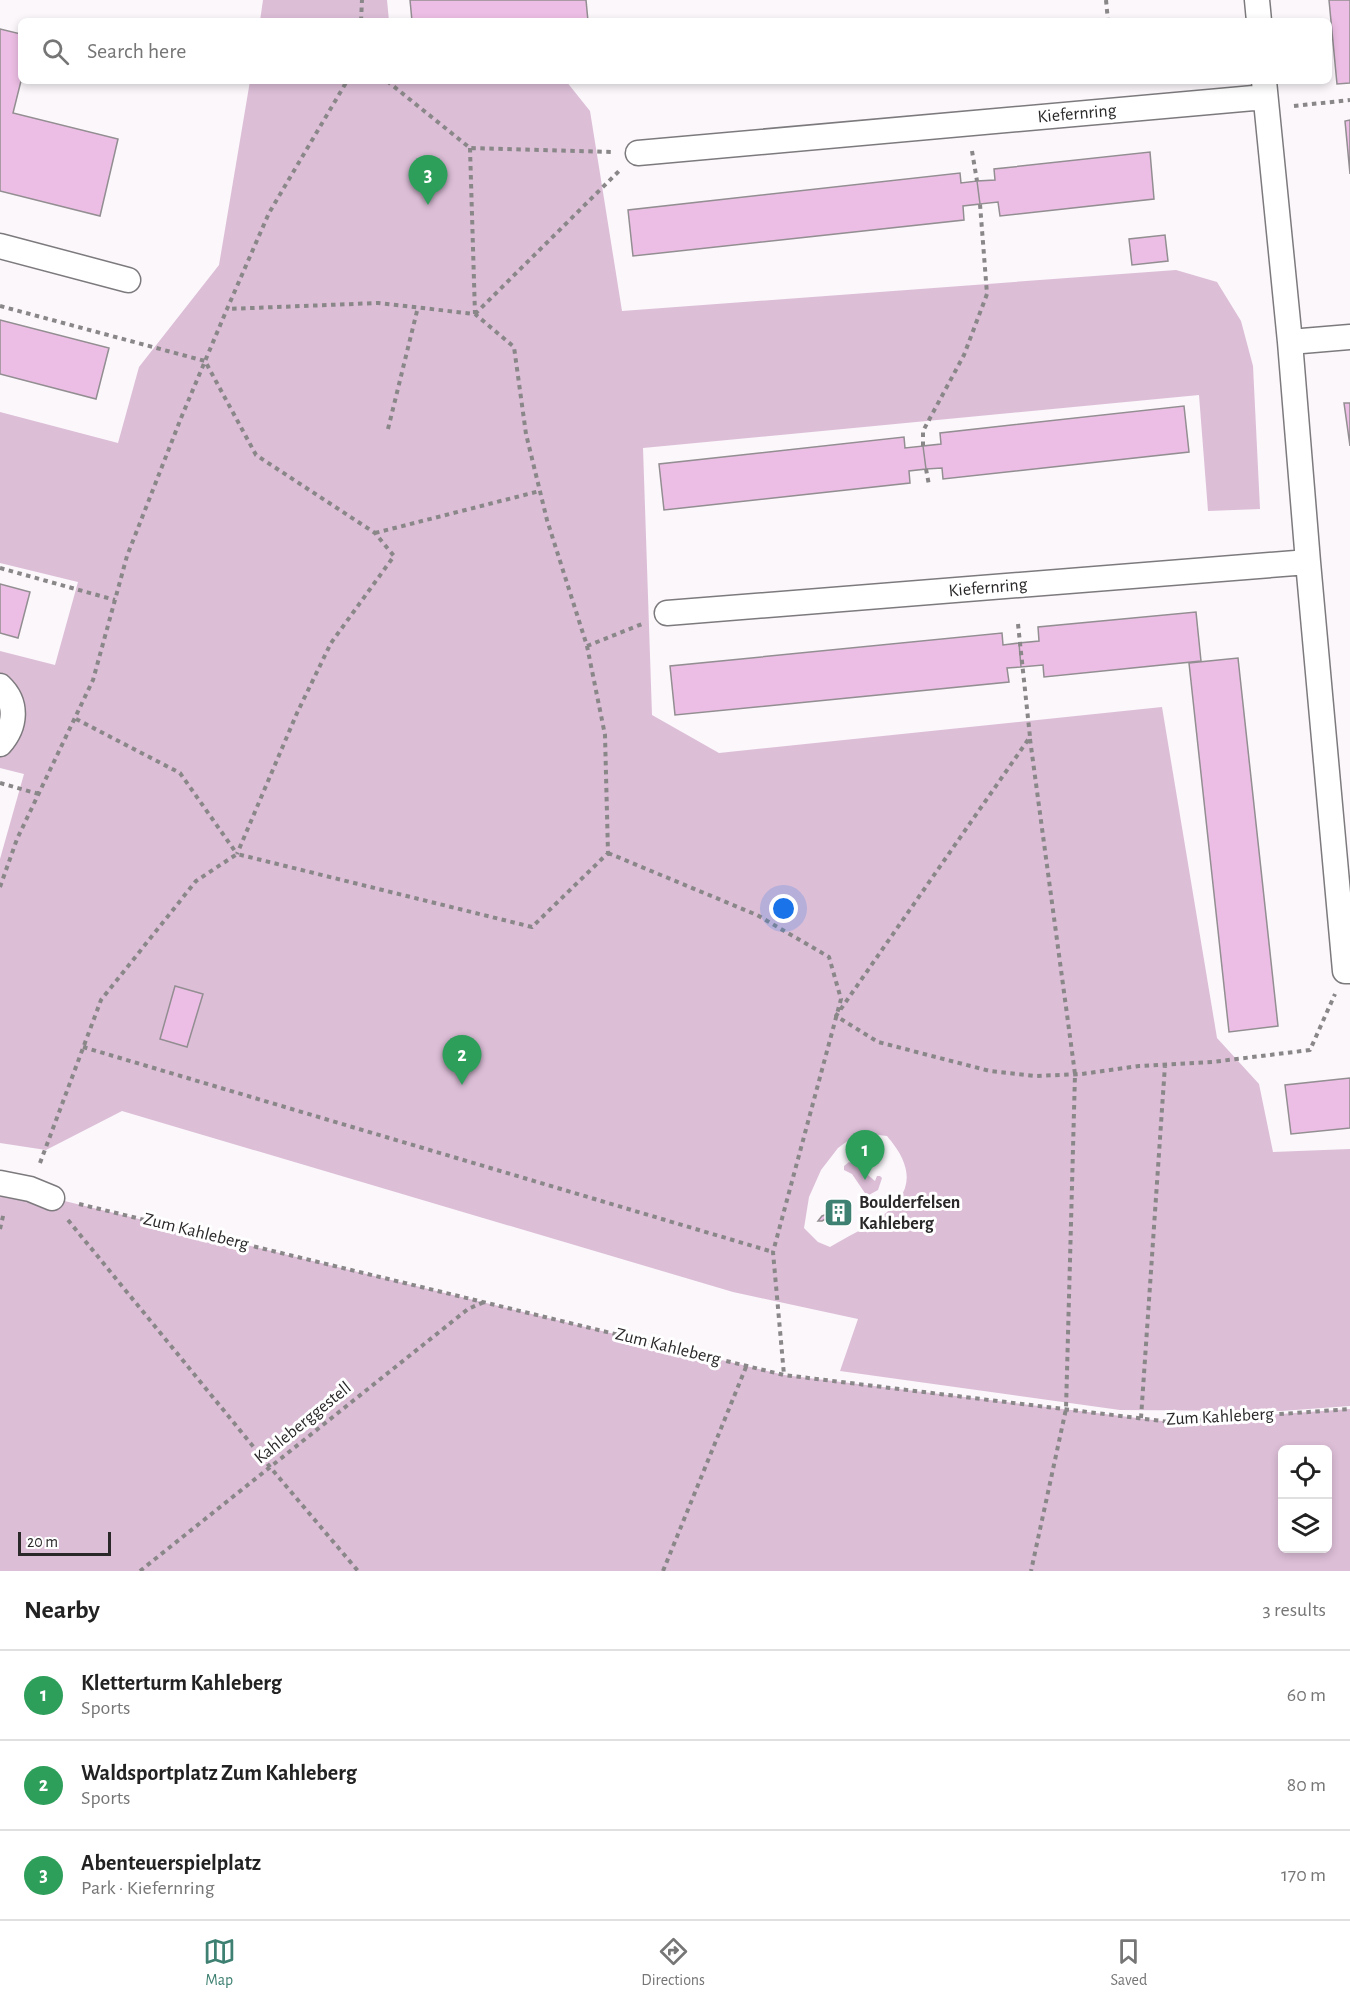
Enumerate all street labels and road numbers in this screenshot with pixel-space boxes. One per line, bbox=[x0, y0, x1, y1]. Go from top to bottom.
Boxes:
street label: Kiefernring bbox=[1037, 102, 1117, 126]
street label: Kiefernring bbox=[948, 576, 1028, 600]
street label: Zum Kahleberg bbox=[142, 1210, 251, 1254]
street label: Zum Kahleberg bbox=[614, 1325, 723, 1369]
street label: Kahleberggestell bbox=[251, 1379, 355, 1467]
street label: Zum Kahleberg bbox=[1166, 1405, 1275, 1429]

